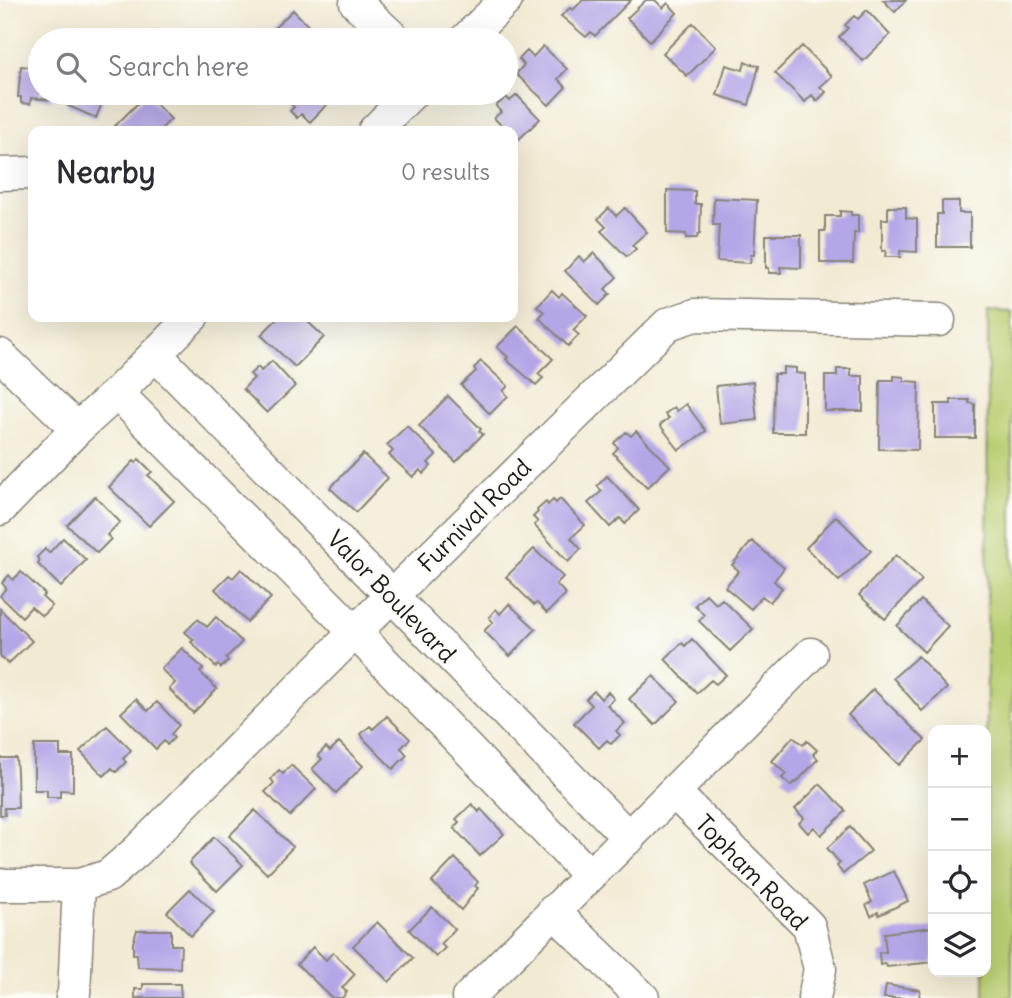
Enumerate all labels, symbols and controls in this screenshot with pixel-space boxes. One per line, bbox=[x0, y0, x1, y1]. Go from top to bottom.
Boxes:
search box bbox=[28, 28, 518, 105]
icon: search bbox=[52, 48, 90, 86]
text: Search here bbox=[108, 50, 249, 83]
text: Nearby bbox=[56, 153, 156, 191]
text: 0 results bbox=[401, 157, 490, 186]
street label: Furnival Road bbox=[411, 452, 537, 578]
street label: Valor Boulevard bbox=[321, 524, 463, 668]
map controls bbox=[928, 725, 991, 977]
button: + bbox=[928, 725, 991, 788]
button: − bbox=[928, 788, 991, 851]
street label: Topham Road bbox=[690, 808, 814, 936]
button: locate bbox=[928, 851, 991, 914]
button: layers bbox=[928, 914, 991, 977]

